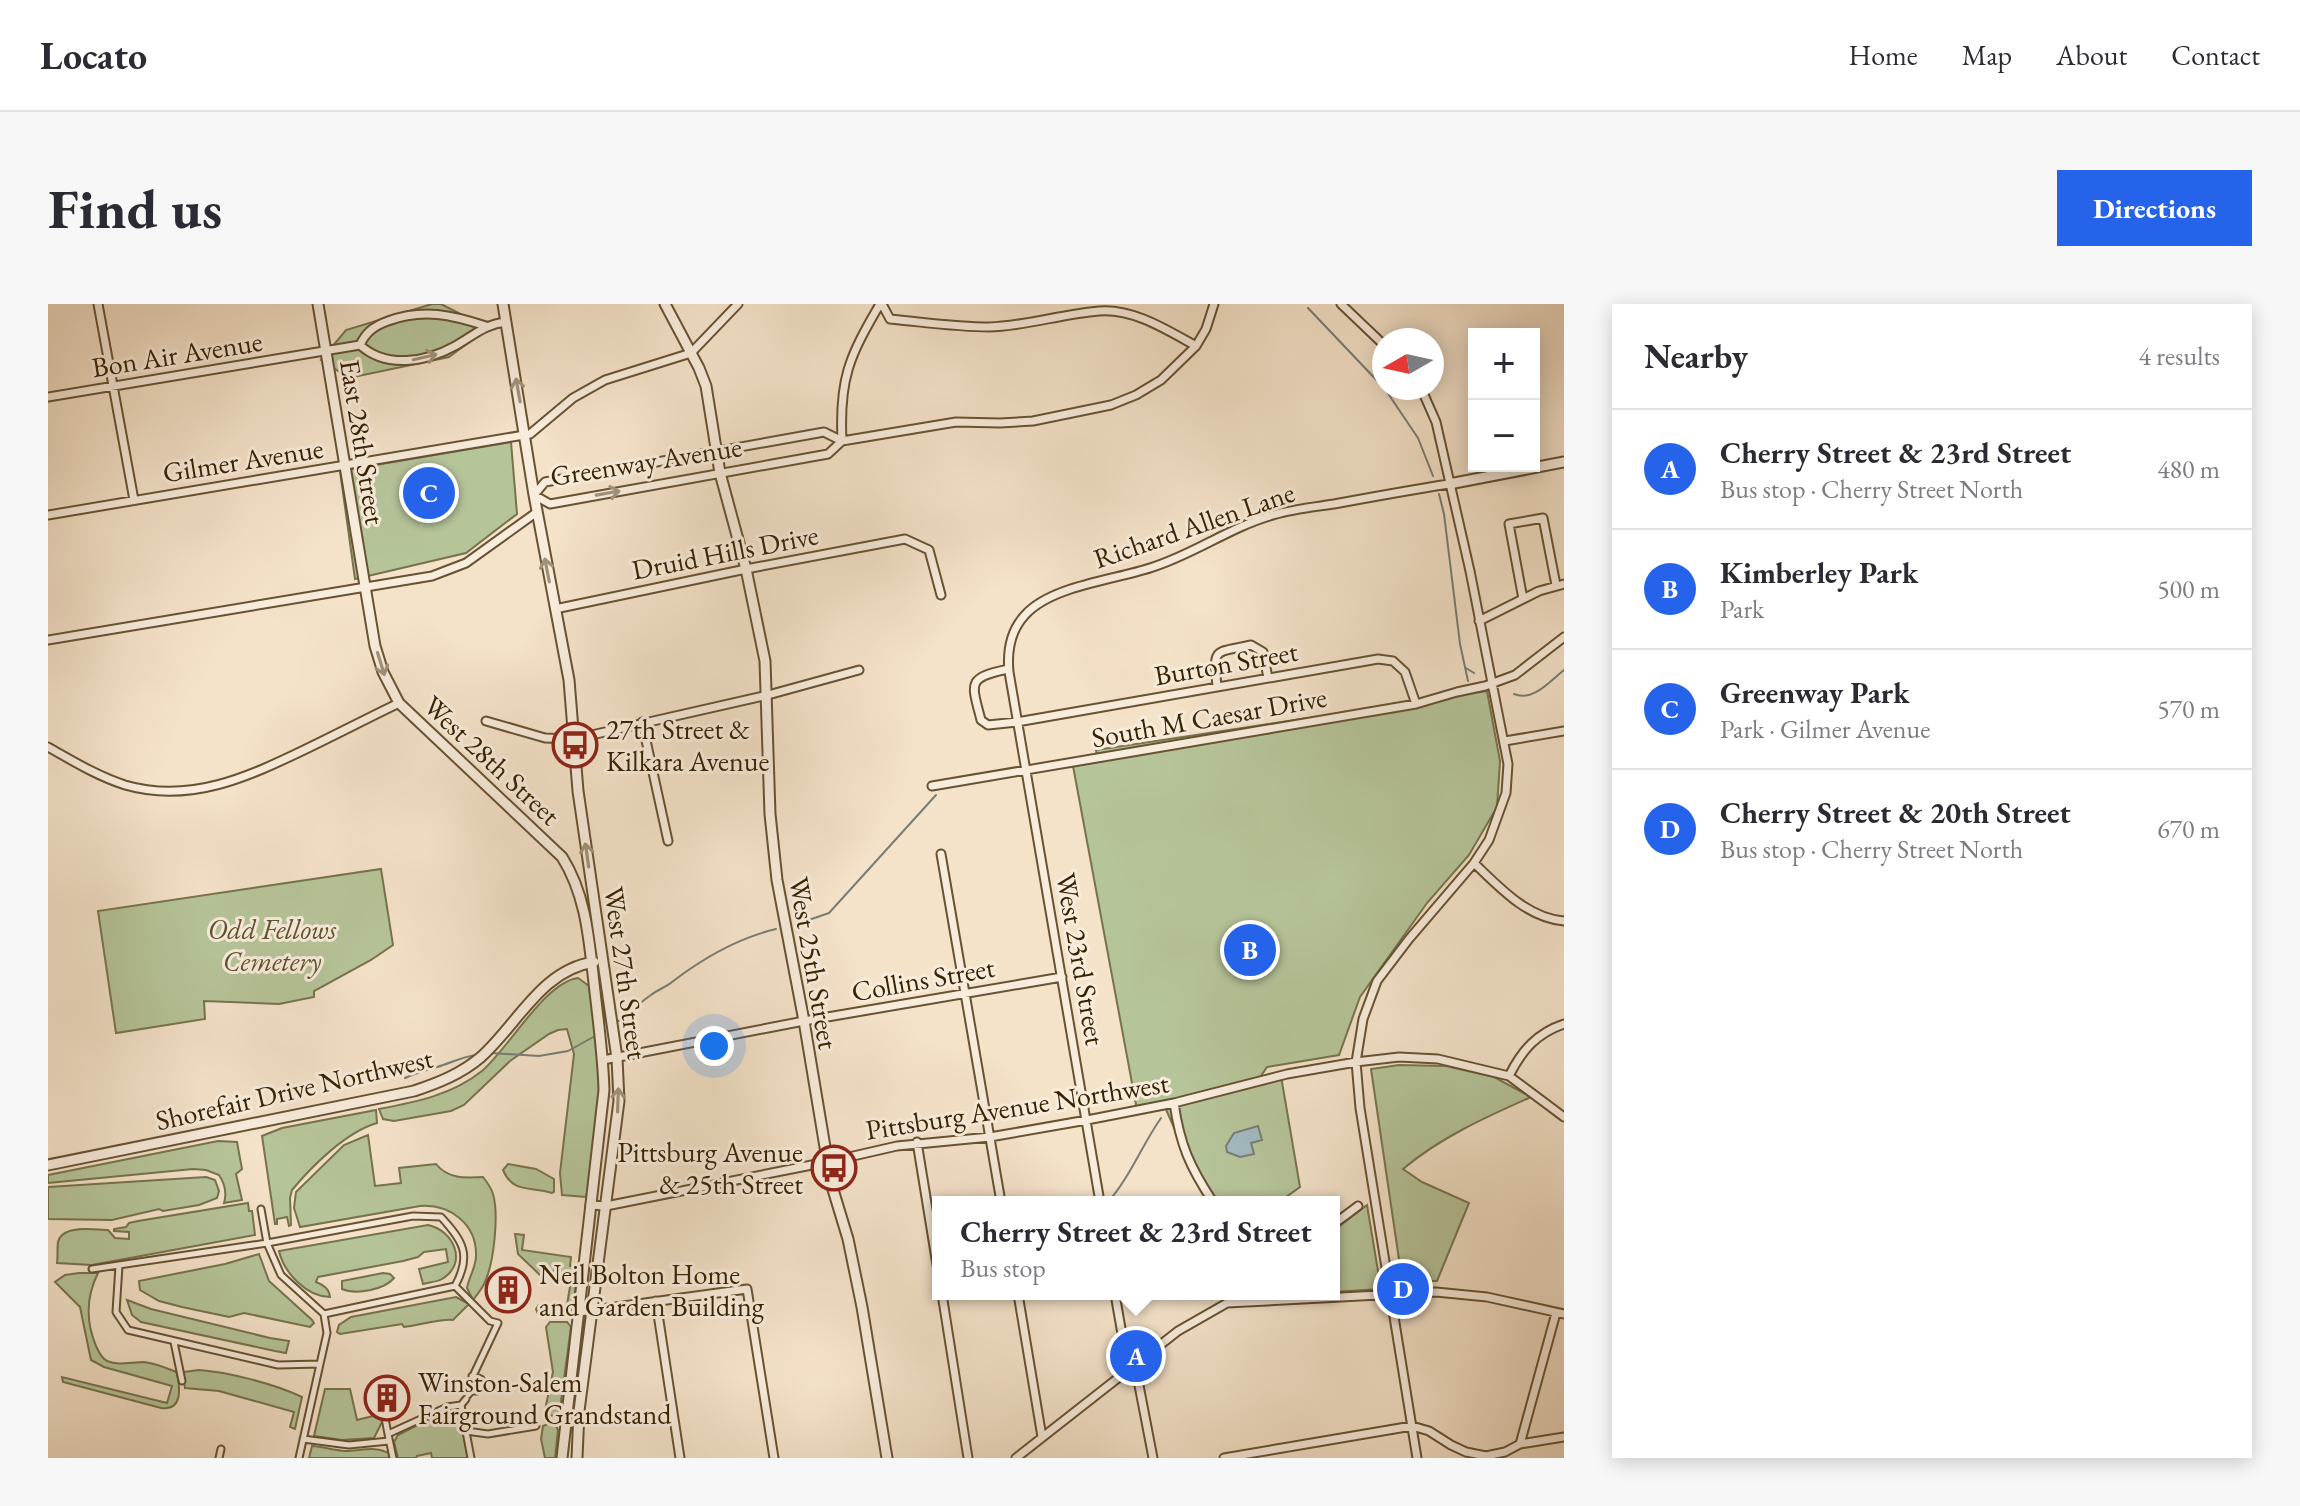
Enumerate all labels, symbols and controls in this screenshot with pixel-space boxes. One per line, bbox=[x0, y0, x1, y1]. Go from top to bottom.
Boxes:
text: Locato bbox=[40, 31, 147, 80]
text: Home bbox=[1848, 37, 1918, 73]
text: Map bbox=[1962, 37, 2012, 73]
text: About bbox=[2056, 37, 2127, 73]
text: Contact bbox=[2171, 37, 2260, 73]
button: Directions bbox=[2057, 170, 2252, 246]
text: Find us bbox=[48, 172, 222, 245]
street label: Bon Air Avenue bbox=[89, 323, 265, 385]
north arrow bbox=[1372, 328, 1444, 400]
map controls bbox=[1468, 328, 1540, 472]
button: + bbox=[1468, 328, 1540, 400]
text: Nearby bbox=[1644, 334, 1748, 378]
text: 4 results bbox=[2139, 339, 2220, 373]
one-way arrow bbox=[411, 348, 437, 363]
street label: East 28th Street bbox=[332, 357, 394, 527]
one-way arrow bbox=[509, 378, 524, 403]
button: − bbox=[1468, 400, 1540, 472]
street label: Greenway Avenue bbox=[548, 428, 744, 494]
street label: Gilmer Avenue bbox=[160, 430, 326, 490]
text: Cherry Street & 23rd Street bbox=[1720, 433, 2071, 472]
text: A bbox=[1661, 452, 1679, 486]
text: 480 m bbox=[2157, 452, 2220, 486]
pin: C bbox=[403, 463, 455, 523]
text: Bus stop · Cherry Street North bbox=[1720, 472, 2023, 506]
street label: Richard Allen Lane bbox=[1089, 474, 1299, 576]
one-way arrow bbox=[595, 484, 621, 499]
street label: Druid Hills Drive bbox=[629, 516, 821, 588]
text: Kimberley Park bbox=[1720, 553, 1918, 592]
one-way arrow bbox=[539, 558, 554, 583]
text: B bbox=[1662, 572, 1678, 606]
text: 500 m bbox=[2157, 572, 2220, 606]
text: Park bbox=[1720, 592, 1764, 626]
street label: Burton Street bbox=[1151, 633, 1301, 693]
one-way arrow bbox=[375, 651, 389, 676]
text: Greenway Park bbox=[1720, 673, 1910, 712]
street label: South M Caesar Drive bbox=[1089, 679, 1330, 755]
street label: West 28th Street bbox=[416, 687, 568, 833]
text: C bbox=[1661, 692, 1679, 726]
text: 570 m bbox=[2157, 692, 2220, 726]
place label: 27th Street & Kilkara Avenue bbox=[606, 711, 770, 779]
text: Park · Gilmer Avenue bbox=[1720, 712, 1930, 746]
bus stop icon: 27th Street & Kilkara Avenue bbox=[551, 721, 599, 769]
text: Cherry Street & 20th Street bbox=[1720, 793, 2071, 832]
text: D bbox=[1660, 812, 1680, 846]
text: 670 m bbox=[2157, 812, 2220, 846]
text: Bus stop · Cherry Street North bbox=[1720, 832, 2023, 866]
one-way arrow bbox=[579, 843, 594, 868]
street label: West 23rd Street bbox=[1048, 870, 1114, 1048]
street label: West 25th Street bbox=[781, 874, 847, 1052]
street label: West 27th Street bbox=[596, 884, 656, 1062]
park label: Odd Fellows Cemetery bbox=[208, 911, 336, 979]
pin: B bbox=[1224, 920, 1276, 980]
street label: Collins Street bbox=[849, 949, 998, 1009]
your location bbox=[694, 1026, 734, 1066]
street label: Shorefair Drive Northwest bbox=[152, 1040, 436, 1138]
street label: Pittsburg Avenue Northwest bbox=[863, 1064, 1171, 1148]
one-way arrow bbox=[610, 1087, 625, 1114]
place label: Pittsburg Avenue & 25th Street bbox=[617, 1134, 803, 1202]
bus stop icon: Pittsburg Avenue & 25th Street bbox=[810, 1144, 858, 1192]
popup bbox=[932, 1196, 1340, 1300]
text: Cherry Street & 23rd Street bbox=[960, 1212, 1312, 1251]
text: Bus stop bbox=[960, 1251, 1046, 1285]
place label: Neil Bolton Home and Garden Building bbox=[539, 1256, 765, 1324]
pin: D bbox=[1377, 1259, 1429, 1319]
building icon: Neil Bolton Home and Garden Building bbox=[484, 1266, 532, 1314]
pin: A bbox=[1110, 1326, 1162, 1386]
place label: Winston-Salem Fairground Grandstand bbox=[418, 1364, 672, 1432]
building icon: Winston-Salem Fairground Grandstand bbox=[363, 1374, 411, 1422]

